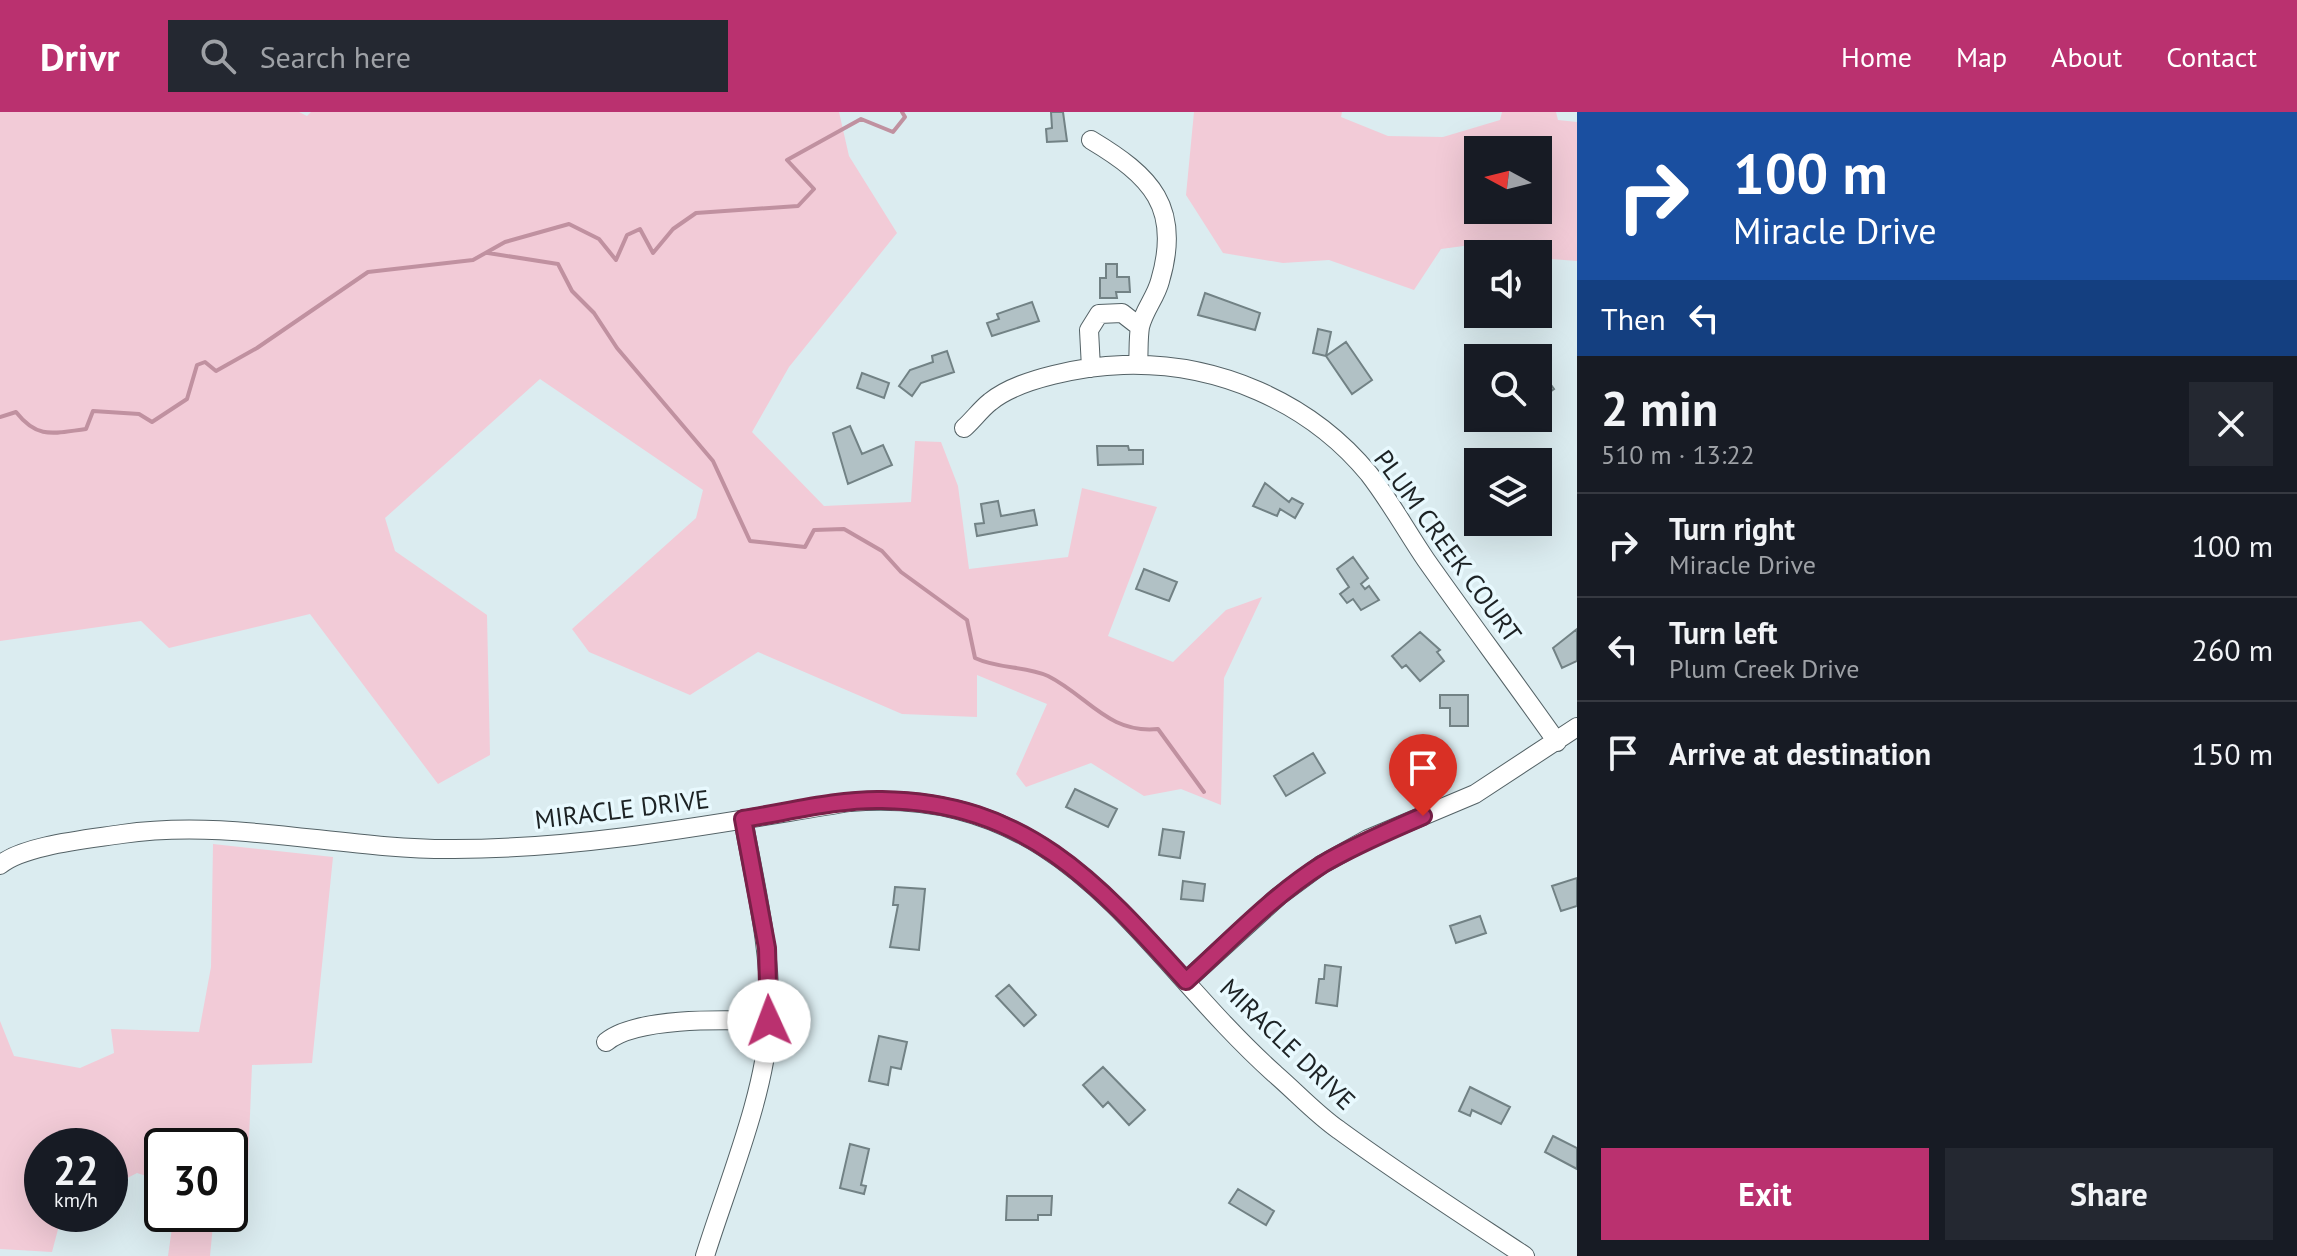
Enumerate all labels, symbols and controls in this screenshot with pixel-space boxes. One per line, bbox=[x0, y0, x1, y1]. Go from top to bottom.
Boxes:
search box bbox=[168, 20, 728, 92]
text: Drivr bbox=[40, 32, 120, 81]
icon: search bbox=[196, 34, 240, 78]
text: Search here bbox=[260, 37, 411, 76]
text: Home bbox=[1841, 38, 1912, 75]
text: Map bbox=[1956, 38, 2007, 75]
text: About bbox=[2051, 38, 2122, 75]
text: Contact bbox=[2166, 38, 2257, 75]
north arrow bbox=[1464, 136, 1552, 224]
map controls bbox=[1464, 136, 1552, 536]
text: 100 m bbox=[1733, 137, 1888, 209]
icon: right bbox=[1601, 144, 1705, 248]
text: Miracle Drive bbox=[1733, 207, 1937, 254]
button: sound bbox=[1464, 240, 1552, 328]
icon: left bbox=[1682, 296, 1726, 340]
text: Then bbox=[1601, 299, 1666, 338]
button: search bbox=[1464, 344, 1552, 432]
text: 2 min bbox=[1601, 377, 1718, 439]
button: close bbox=[2189, 382, 2273, 466]
text: 510 m · 13:22 bbox=[1601, 438, 1755, 471]
street label: PLUM CREEK COURT bbox=[1367, 443, 1529, 649]
button: layers bbox=[1464, 448, 1552, 536]
text: Turn right bbox=[1669, 509, 1795, 548]
icon: right bbox=[1601, 523, 1645, 567]
text: 100 m bbox=[2192, 526, 2273, 565]
text: Miracle Drive bbox=[1669, 548, 1816, 581]
text: Turn left bbox=[1669, 613, 1777, 652]
icon: left bbox=[1601, 627, 1645, 671]
text: 260 m bbox=[2192, 630, 2273, 669]
text: Plum Creek Drive bbox=[1669, 652, 1859, 685]
icon: arrive bbox=[1601, 731, 1645, 775]
pin bbox=[1389, 734, 1457, 816]
text: Arrive at destination bbox=[1669, 734, 1931, 773]
text: 150 m bbox=[2192, 734, 2273, 773]
icon: arrive bbox=[1401, 746, 1445, 790]
street label: MIRACLE DRIVE bbox=[533, 782, 711, 836]
street label: MIRACLE DRIVE bbox=[1213, 971, 1363, 1117]
position arrow bbox=[727, 979, 811, 1063]
speed limit sign: 30 bbox=[144, 1128, 248, 1232]
text: 22 bbox=[53, 1144, 99, 1196]
button: Exit bbox=[1601, 1148, 1929, 1240]
button: Share bbox=[1945, 1148, 2273, 1240]
text: km/h bbox=[54, 1187, 98, 1213]

